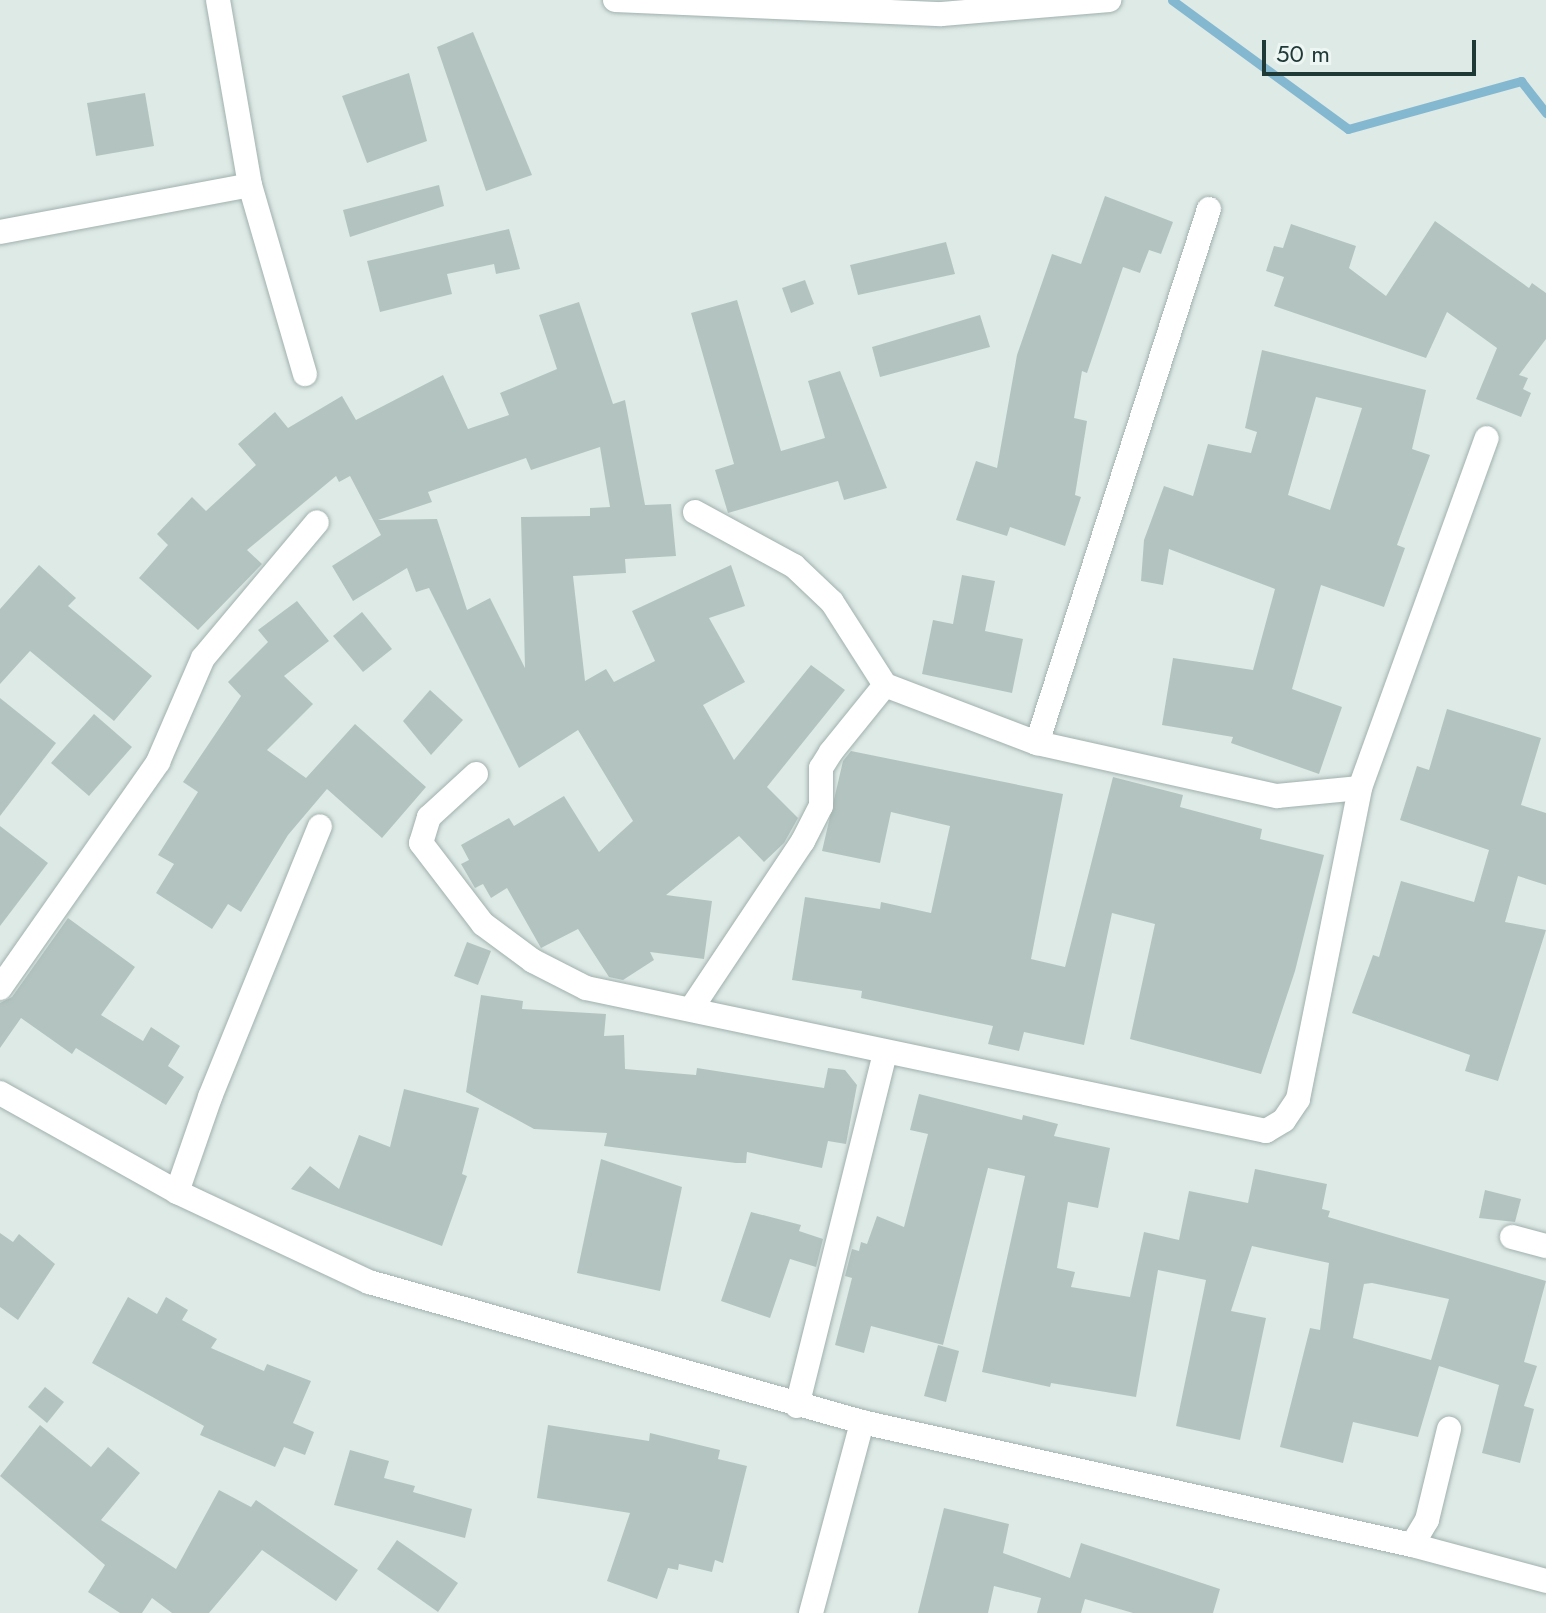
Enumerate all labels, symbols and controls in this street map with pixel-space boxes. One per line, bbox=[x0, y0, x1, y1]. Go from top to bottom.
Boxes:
scale bar bbox=[1266, 24, 1480, 74]
text: 50 m bbox=[1276, 36, 1330, 71]

